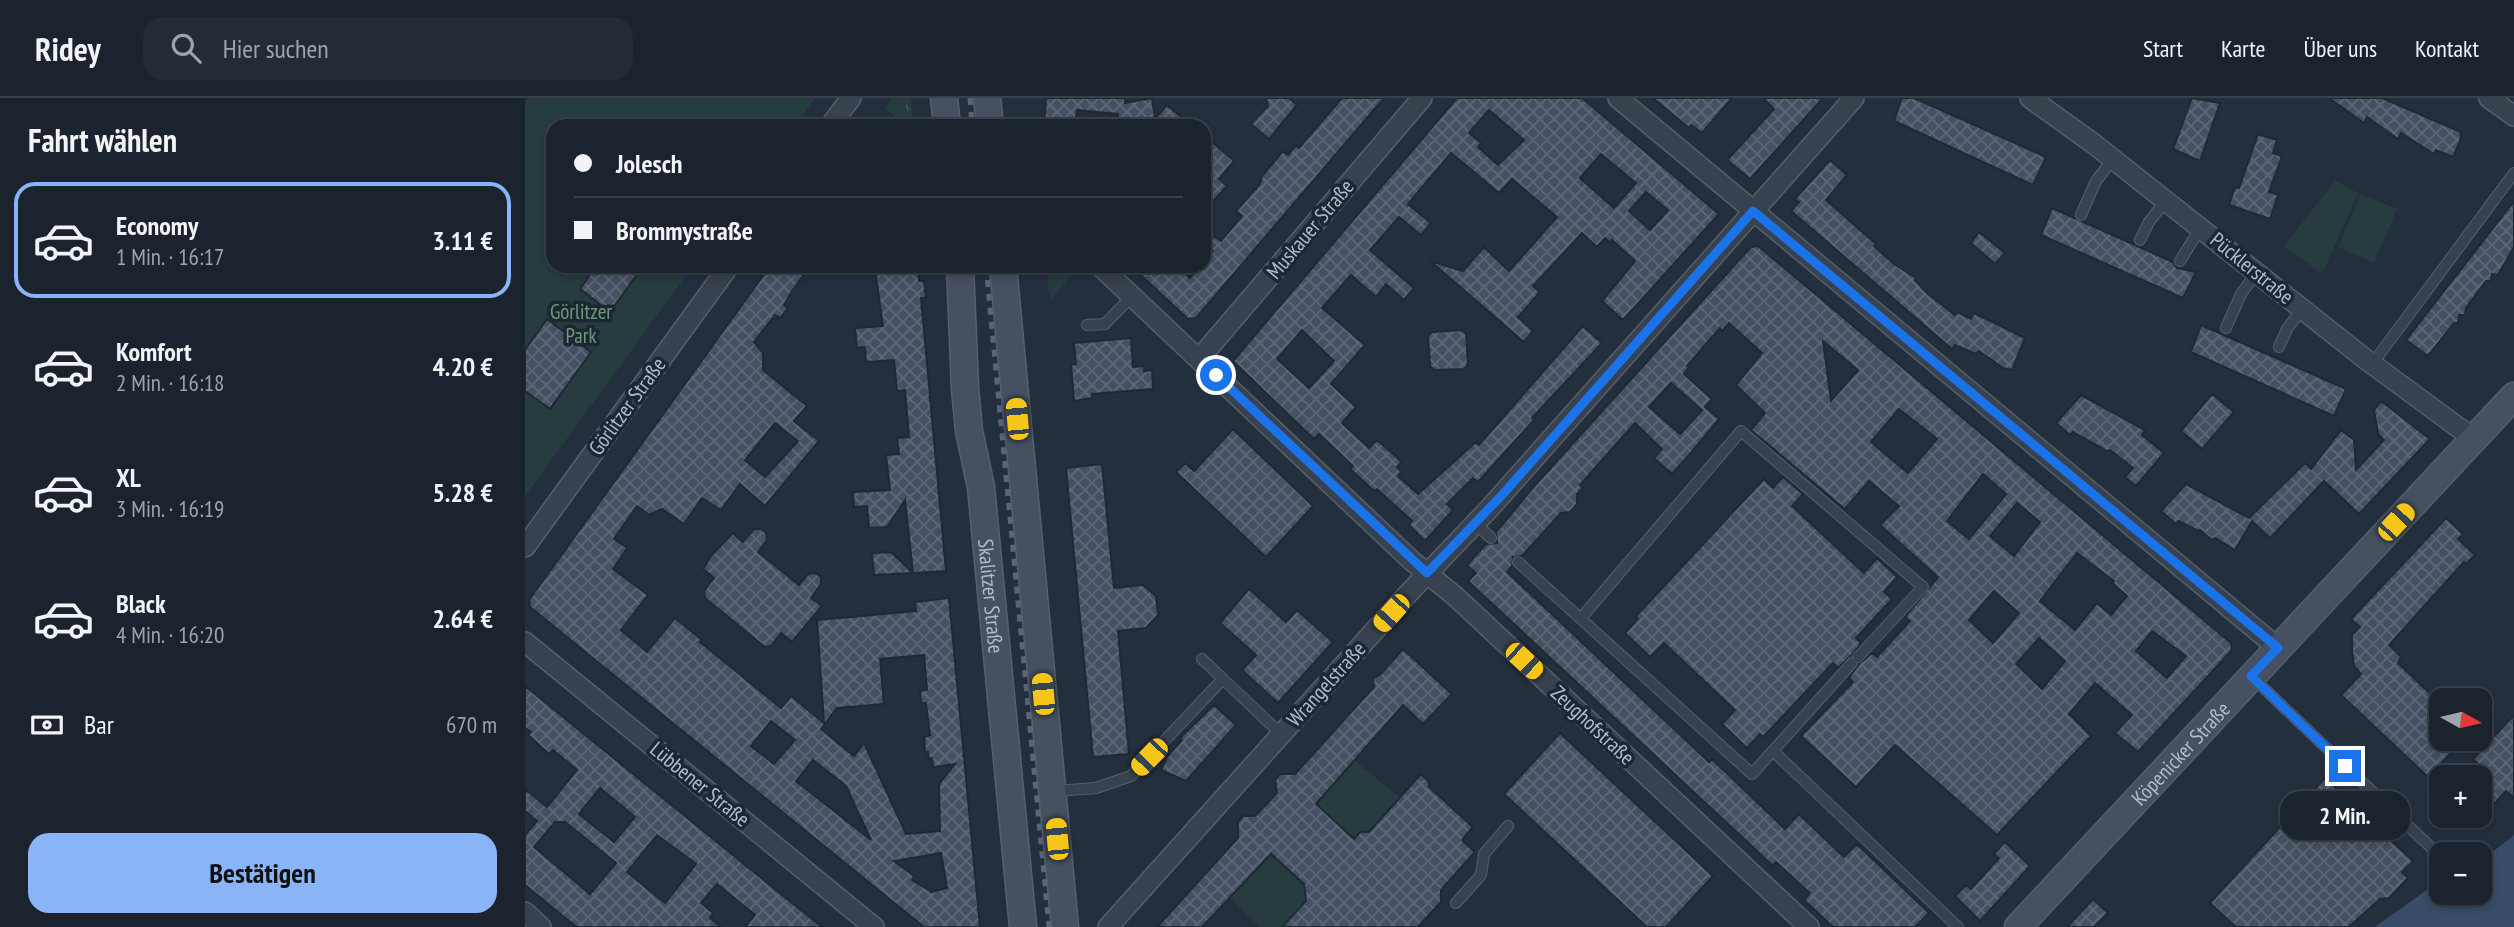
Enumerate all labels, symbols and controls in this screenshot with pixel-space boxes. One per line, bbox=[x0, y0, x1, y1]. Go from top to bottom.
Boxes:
search box bbox=[143, 17, 633, 80]
text: Ridey bbox=[35, 27, 101, 70]
icon: search bbox=[167, 29, 205, 67]
text: Hier suchen bbox=[223, 32, 329, 65]
text: Start bbox=[2143, 33, 2183, 64]
text: Karte bbox=[2221, 33, 2266, 64]
text: Über uns bbox=[2304, 33, 2377, 64]
text: Kontakt bbox=[2415, 33, 2479, 64]
text: Fahrt wählen bbox=[28, 119, 177, 161]
text: Jolesch bbox=[616, 147, 682, 180]
street label: Muskauer Straße bbox=[1260, 174, 1360, 284]
icon: car bbox=[32, 209, 95, 272]
text: Economy bbox=[116, 209, 198, 242]
text: Brommystraße bbox=[616, 214, 753, 247]
text: 3.11 € bbox=[432, 224, 493, 257]
street label: Pücklerstraße bbox=[2205, 226, 2299, 310]
text: 1 Min. · 16:17 bbox=[116, 242, 224, 271]
park label: Görlitzer Park bbox=[550, 298, 612, 349]
icon: car bbox=[32, 335, 95, 398]
text: Komfort bbox=[116, 335, 192, 368]
text: 4.20 € bbox=[432, 350, 493, 383]
street label: Görlitzer Straße bbox=[582, 352, 672, 460]
route start bbox=[1200, 359, 1232, 391]
text: 2 Min. · 16:18 bbox=[116, 368, 224, 397]
car bbox=[1005, 397, 1030, 441]
icon: car bbox=[32, 461, 95, 524]
text: XL bbox=[116, 461, 141, 494]
text: 5.28 € bbox=[432, 476, 493, 509]
text: 3 Min. · 16:19 bbox=[116, 494, 224, 523]
car bbox=[2374, 499, 2419, 545]
street label: Skalitzer Straße bbox=[973, 537, 1010, 654]
icon: car bbox=[32, 587, 95, 650]
text: Black bbox=[116, 587, 166, 620]
car bbox=[1370, 590, 1413, 636]
text: 2.64 € bbox=[432, 602, 493, 635]
text: 4 Min. · 16:20 bbox=[116, 620, 224, 649]
street label: Wrangelstraße bbox=[1281, 636, 1371, 732]
car bbox=[1502, 639, 1547, 683]
car bbox=[1031, 672, 1056, 716]
street label: Zeughofstraße bbox=[1545, 679, 1641, 771]
north arrow bbox=[2429, 688, 2492, 751]
map controls bbox=[2429, 688, 2492, 905]
street label: Köpenicker Straße bbox=[2125, 695, 2236, 811]
icon: cash bbox=[28, 706, 66, 744]
text: Bar bbox=[84, 708, 114, 741]
text: 670 m bbox=[446, 710, 497, 739]
car bbox=[1127, 735, 1172, 779]
street label: Lübbener Straße bbox=[645, 736, 755, 832]
route end bbox=[2329, 750, 2361, 782]
button: + bbox=[2429, 765, 2492, 828]
callout: 2 Min. bbox=[2280, 790, 2410, 840]
text: 2 Min. bbox=[2319, 801, 2371, 830]
car bbox=[1045, 817, 1070, 861]
button: Bestätigen bbox=[28, 833, 497, 913]
button: − bbox=[2429, 842, 2492, 905]

